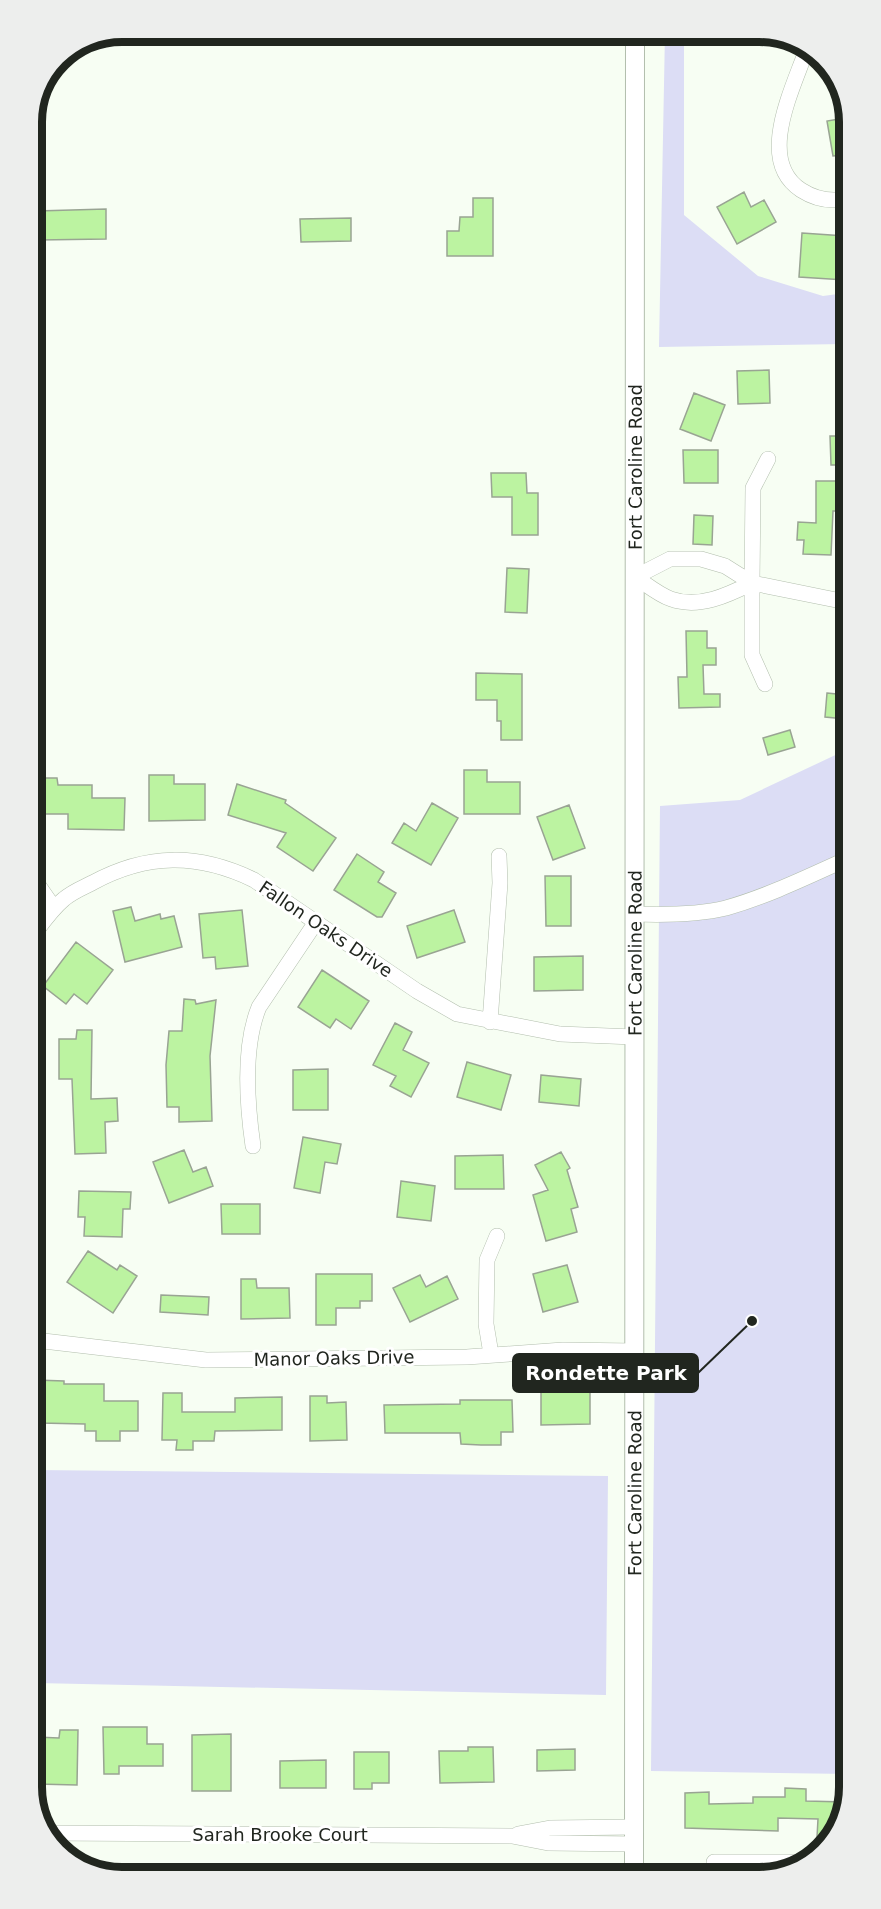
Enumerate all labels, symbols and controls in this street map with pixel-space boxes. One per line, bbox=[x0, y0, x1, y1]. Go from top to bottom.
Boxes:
street label: Fort Caroline Road bbox=[624, 384, 645, 550]
street label: Fort Caroline Road bbox=[624, 870, 645, 1036]
street label: Fallon Oaks Drive bbox=[255, 877, 397, 981]
street label: Manor Oaks Drive bbox=[253, 1346, 415, 1370]
callout: Rondette Park bbox=[513, 1354, 698, 1392]
text: Rondette Park bbox=[525, 1361, 688, 1385]
street label: Fort Caroline Road bbox=[624, 1410, 645, 1576]
street label: Sarah Brooke Court bbox=[192, 1824, 368, 1845]

